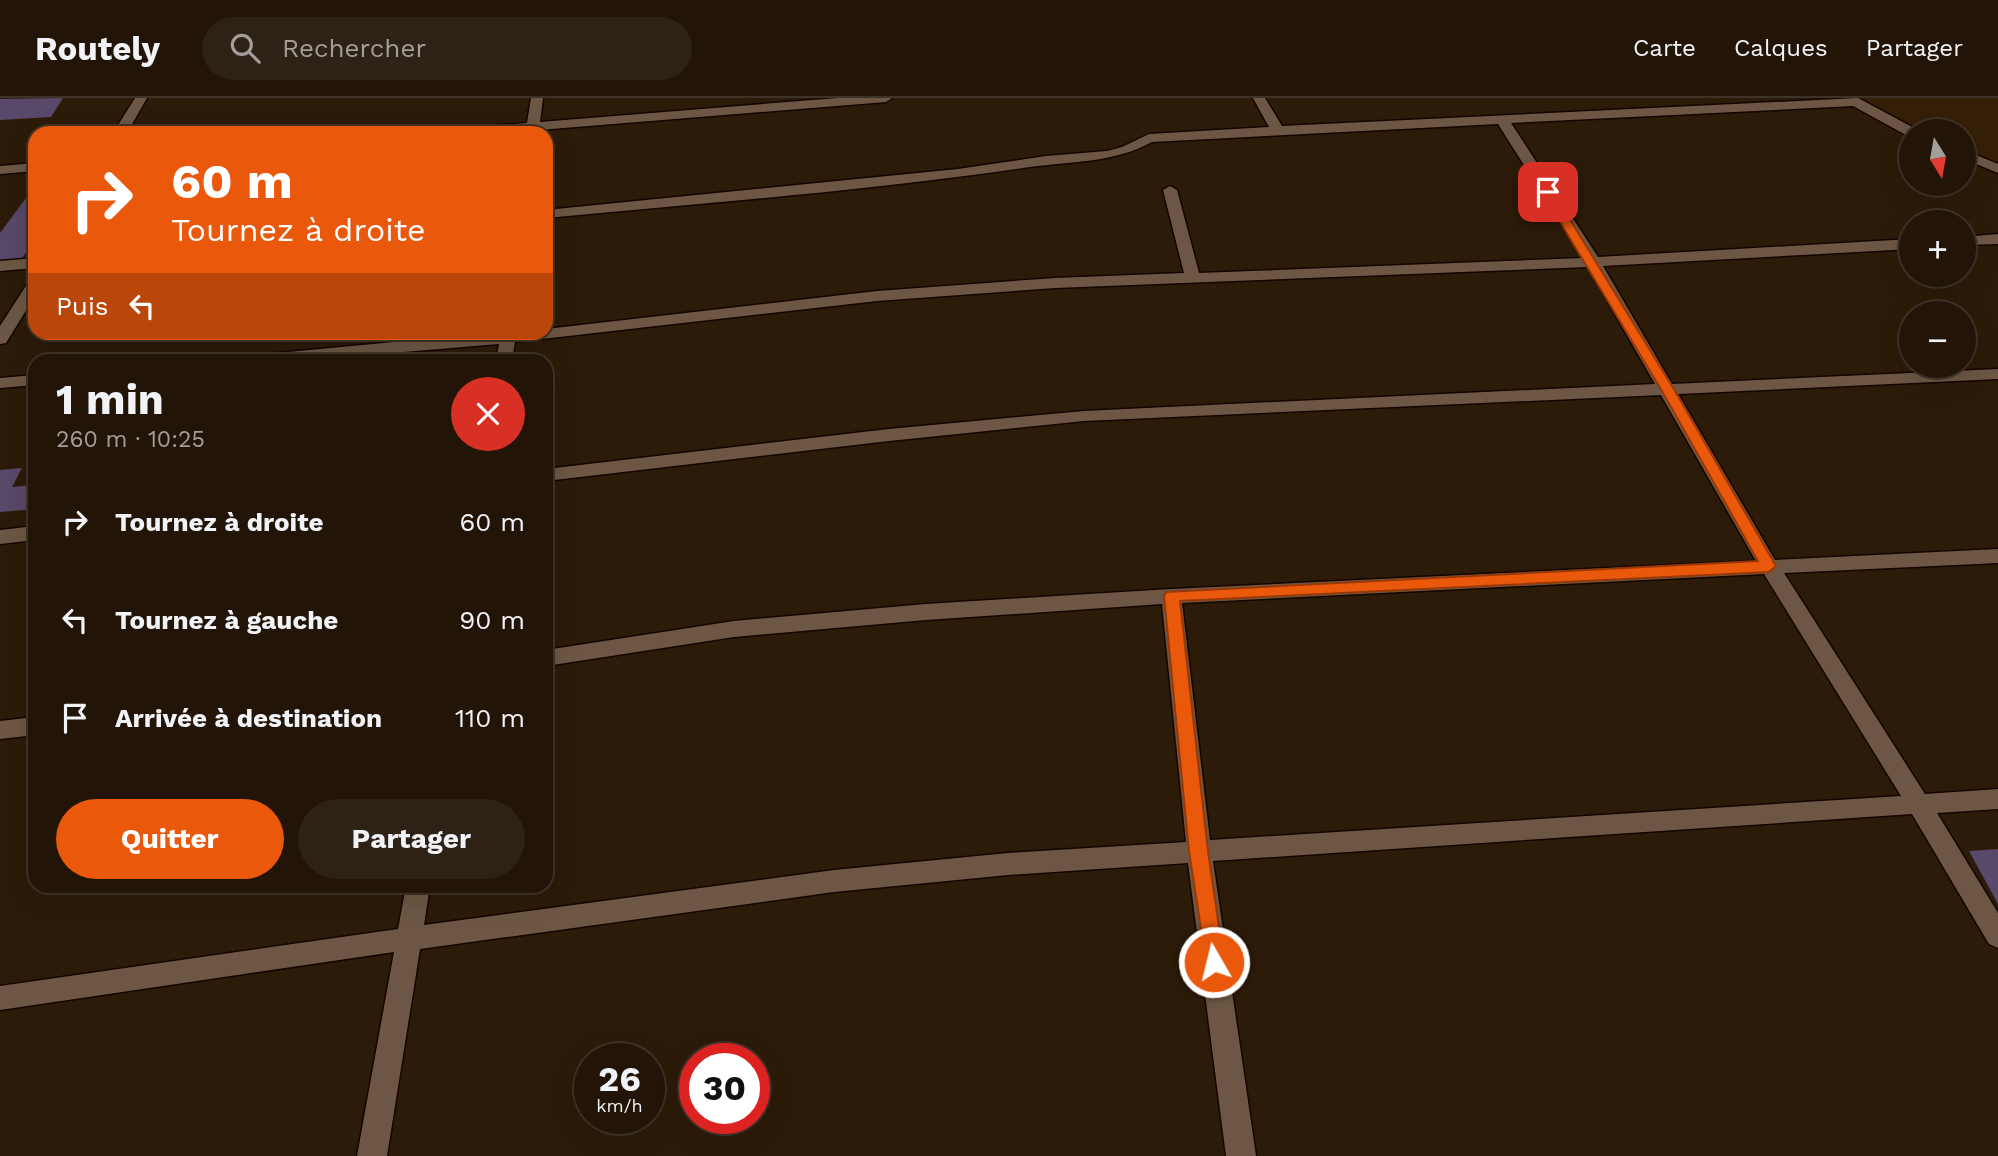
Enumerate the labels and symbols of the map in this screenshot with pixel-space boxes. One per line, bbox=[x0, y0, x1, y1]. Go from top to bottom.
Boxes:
north arrow bbox=[1899, 119, 1976, 196]
pin bbox=[1518, 162, 1578, 222]
position arrow bbox=[1177, 925, 1251, 999]
speed limit sign: 30 bbox=[679, 1043, 770, 1134]

